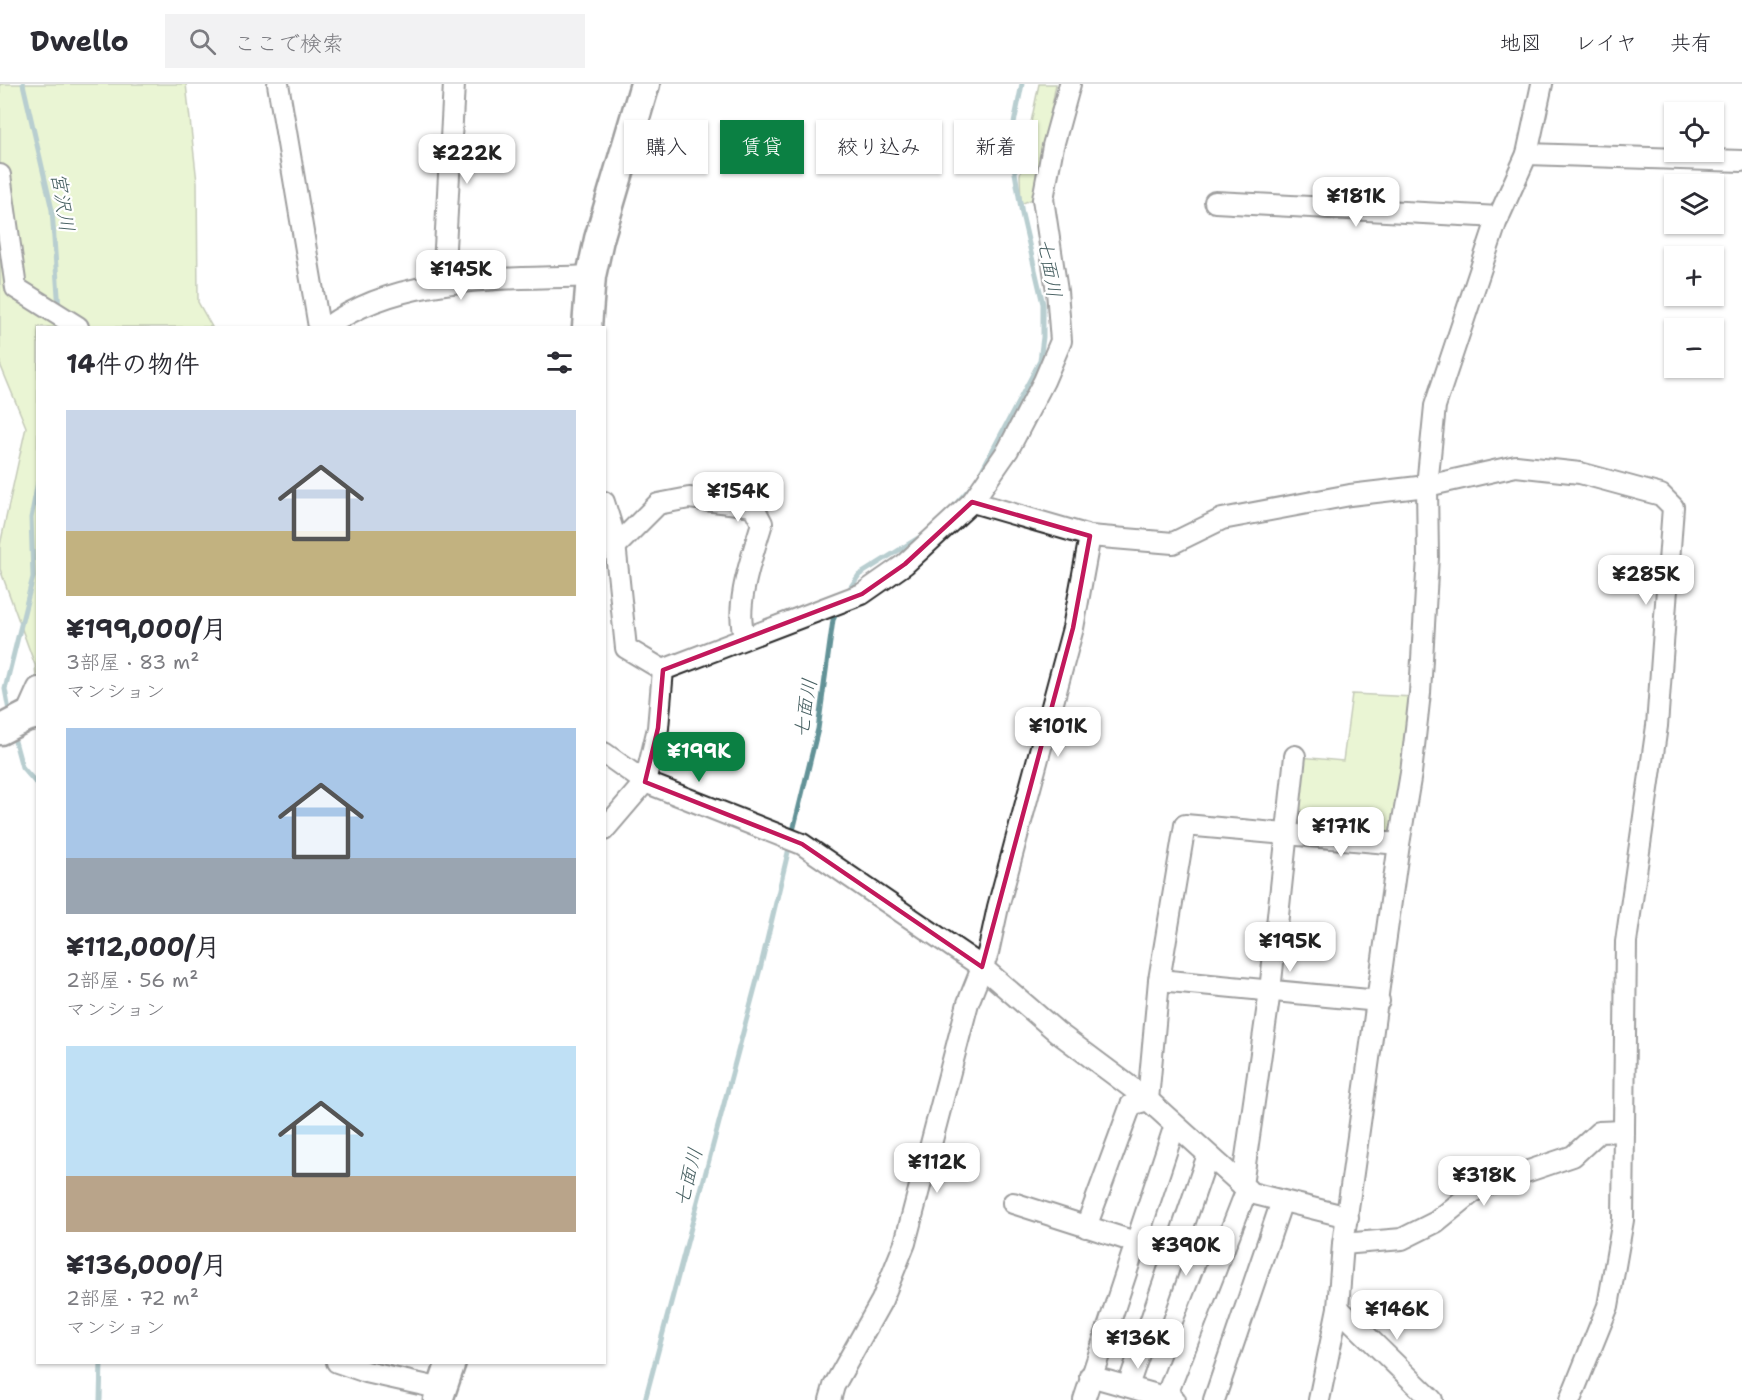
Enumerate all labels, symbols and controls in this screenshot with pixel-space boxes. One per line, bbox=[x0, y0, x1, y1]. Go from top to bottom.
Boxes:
search box bbox=[165, 14, 585, 68]
text: Dwello bbox=[30, 22, 129, 60]
icon: search bbox=[186, 25, 219, 58]
text: ここで検索 bbox=[234, 29, 344, 58]
text: 地図 bbox=[1500, 29, 1542, 57]
text: レイヤ bbox=[1575, 29, 1637, 57]
text: 共有 bbox=[1670, 29, 1712, 57]
map controls bbox=[1664, 102, 1724, 378]
button: locate bbox=[1664, 102, 1724, 162]
chip: 購入 bbox=[624, 120, 708, 174]
chip: 賃貸 bbox=[720, 120, 804, 174]
chip: 絞り込み bbox=[816, 120, 942, 174]
chip: 新着 bbox=[954, 120, 1038, 174]
pin: ¥222K bbox=[425, 134, 509, 185]
text: ¥222K bbox=[432, 140, 502, 166]
water label: 宮沢川 bbox=[45, 170, 81, 234]
button: layers bbox=[1664, 174, 1724, 234]
pin: ¥181K bbox=[1314, 177, 1398, 228]
text: ¥181K bbox=[1327, 183, 1385, 209]
water label: 七面川 bbox=[1032, 236, 1068, 300]
button: + bbox=[1664, 246, 1724, 306]
pin: ¥145K bbox=[419, 250, 503, 301]
text: ¥145K bbox=[430, 256, 492, 282]
button: − bbox=[1664, 318, 1724, 378]
text: 14件の物件 bbox=[66, 346, 200, 381]
icon: filters bbox=[543, 346, 576, 379]
icon: home bbox=[267, 449, 375, 557]
pin: ¥154K bbox=[696, 472, 780, 523]
text: ¥154K bbox=[707, 478, 769, 504]
pin: ¥285K bbox=[1604, 555, 1688, 606]
text: ¥285K bbox=[1612, 561, 1680, 587]
text: ¥199,000/月 bbox=[66, 611, 227, 646]
text: 3部屋 · 83 m² bbox=[66, 649, 199, 675]
water label: 七面川 bbox=[787, 676, 823, 740]
text: マンション bbox=[66, 678, 165, 704]
pin: ¥101K bbox=[1016, 707, 1100, 758]
text: ¥101K bbox=[1029, 713, 1087, 739]
pin: ¥199K bbox=[657, 732, 741, 783]
text: ¥199K bbox=[667, 738, 731, 764]
icon: home bbox=[267, 767, 375, 875]
pin: ¥171K bbox=[1299, 807, 1383, 858]
text: ¥171K bbox=[1312, 813, 1370, 839]
pin: ¥195K bbox=[1248, 922, 1332, 973]
text: ¥195K bbox=[1259, 928, 1321, 954]
text: ¥112,000/月 bbox=[66, 929, 221, 964]
text: 2部屋 · 56 m² bbox=[66, 967, 198, 993]
text: マンション bbox=[66, 996, 165, 1022]
icon: home bbox=[267, 1085, 375, 1193]
pin: ¥112K bbox=[895, 1143, 979, 1194]
water label: 七面川 bbox=[668, 1145, 708, 1209]
text: ¥112K bbox=[908, 1149, 966, 1175]
pin: ¥318K bbox=[1442, 1156, 1526, 1207]
text: ¥318K bbox=[1452, 1162, 1516, 1188]
pin: ¥390K bbox=[1144, 1226, 1228, 1277]
text: ¥390K bbox=[1152, 1232, 1220, 1258]
text: ¥136,000/月 bbox=[66, 1247, 227, 1282]
text: 2部屋 · 72 m² bbox=[66, 1285, 199, 1311]
pin: ¥146K bbox=[1355, 1290, 1439, 1341]
text: ¥146K bbox=[1365, 1296, 1429, 1322]
text: マンション bbox=[66, 1314, 165, 1340]
pin: ¥136K bbox=[1096, 1319, 1180, 1370]
text: ¥136K bbox=[1106, 1325, 1170, 1351]

